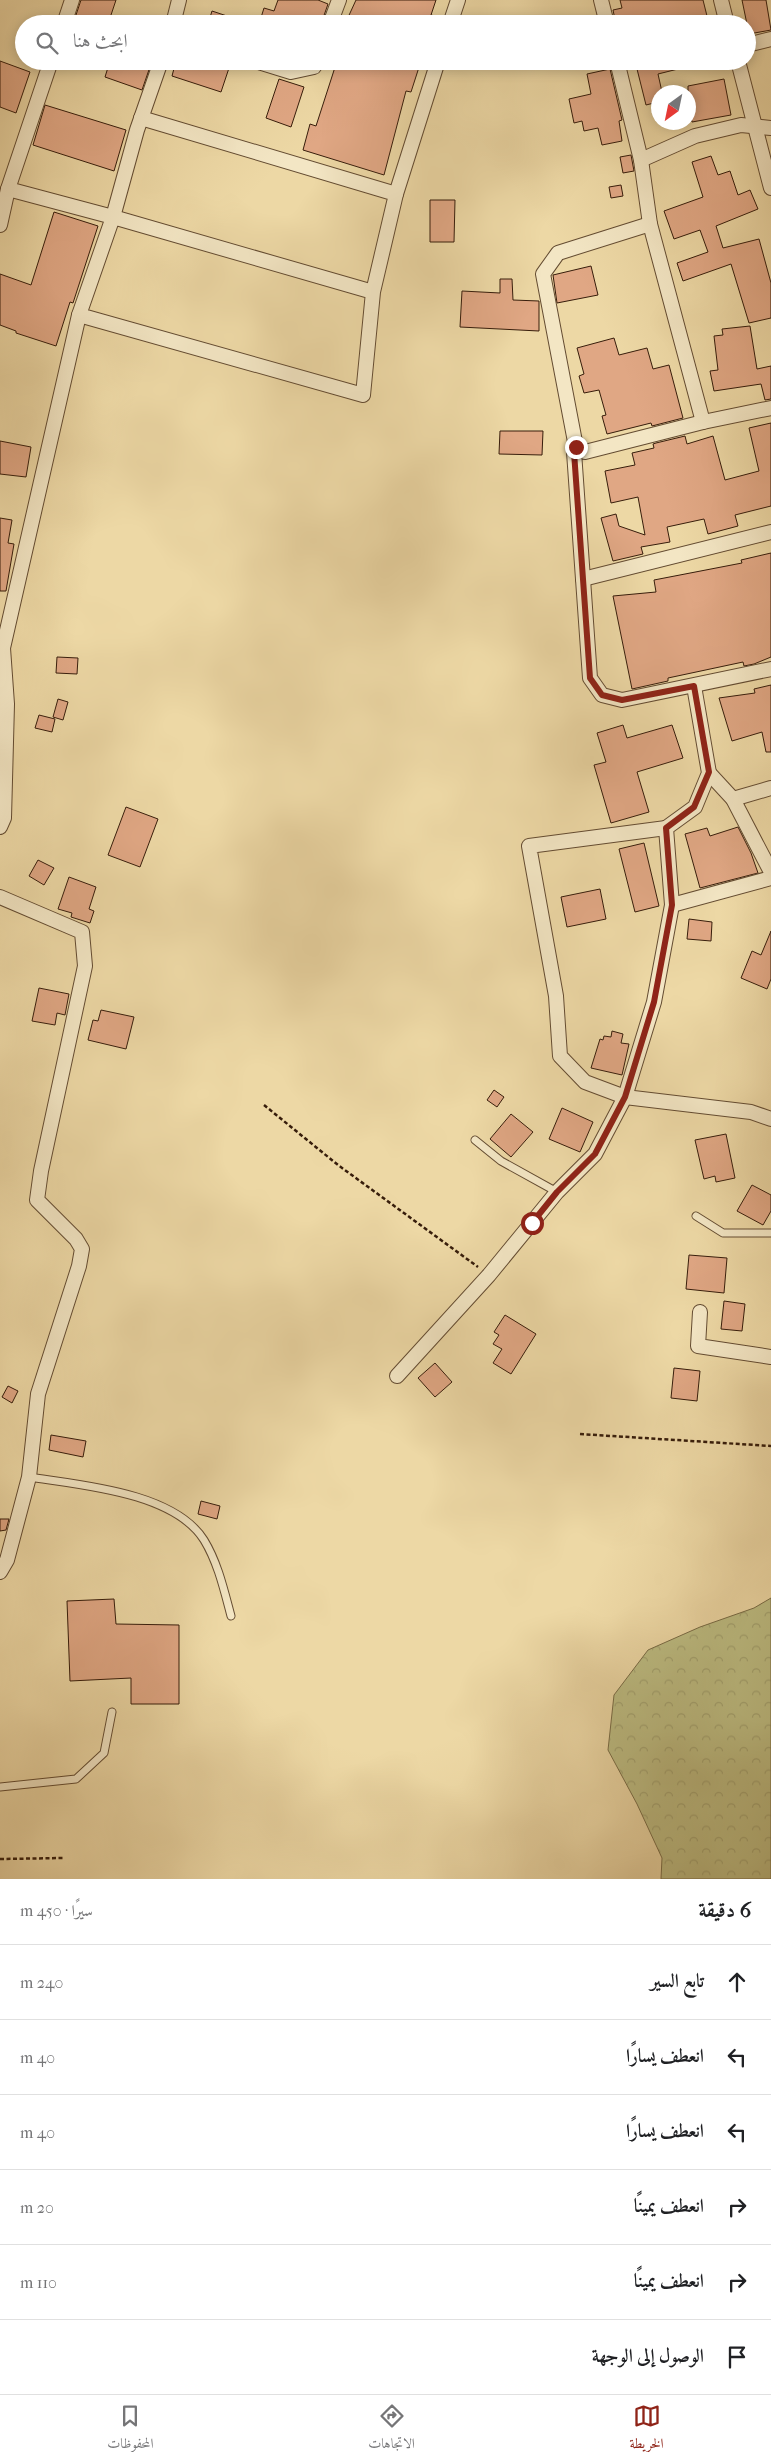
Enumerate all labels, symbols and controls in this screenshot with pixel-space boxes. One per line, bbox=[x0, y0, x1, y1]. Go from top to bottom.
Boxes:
search box bbox=[15, 15, 756, 70]
icon: search bbox=[33, 29, 61, 57]
text: ابحث هنا bbox=[73, 30, 128, 52]
north arrow bbox=[651, 85, 696, 130]
route end bbox=[565, 436, 588, 459]
route start bbox=[521, 1212, 544, 1235]
text: 6 دقيقة bbox=[698, 1898, 751, 1922]
text: سيرًا · 450 m bbox=[20, 1901, 93, 1920]
icon: ahead bbox=[723, 1968, 751, 1996]
text: تابع السير bbox=[650, 1970, 704, 1992]
text: 240 m bbox=[20, 1973, 63, 1992]
icon: left bbox=[723, 2043, 751, 2071]
text: انعطف يسارًا bbox=[626, 2045, 704, 2067]
text: 40 m bbox=[20, 2048, 55, 2067]
icon: left bbox=[723, 2118, 751, 2146]
text: انعطف يسارًا bbox=[626, 2120, 704, 2142]
text: 40 m bbox=[20, 2123, 55, 2142]
icon: right bbox=[723, 2193, 751, 2221]
text: انعطف يمينًا bbox=[634, 2195, 704, 2217]
text: 20 m bbox=[20, 2198, 54, 2217]
icon: right bbox=[723, 2268, 751, 2296]
text: انعطف يمينًا bbox=[634, 2270, 704, 2292]
text: 110 m bbox=[20, 2273, 57, 2292]
icon: arrive bbox=[723, 2343, 751, 2371]
text: الوصول إلى الوجهة bbox=[592, 2345, 704, 2367]
tab: المحفوظات bbox=[107, 2402, 154, 2457]
tab: الاتجاهات bbox=[368, 2402, 415, 2457]
tab: الخريطة bbox=[630, 2402, 664, 2457]

